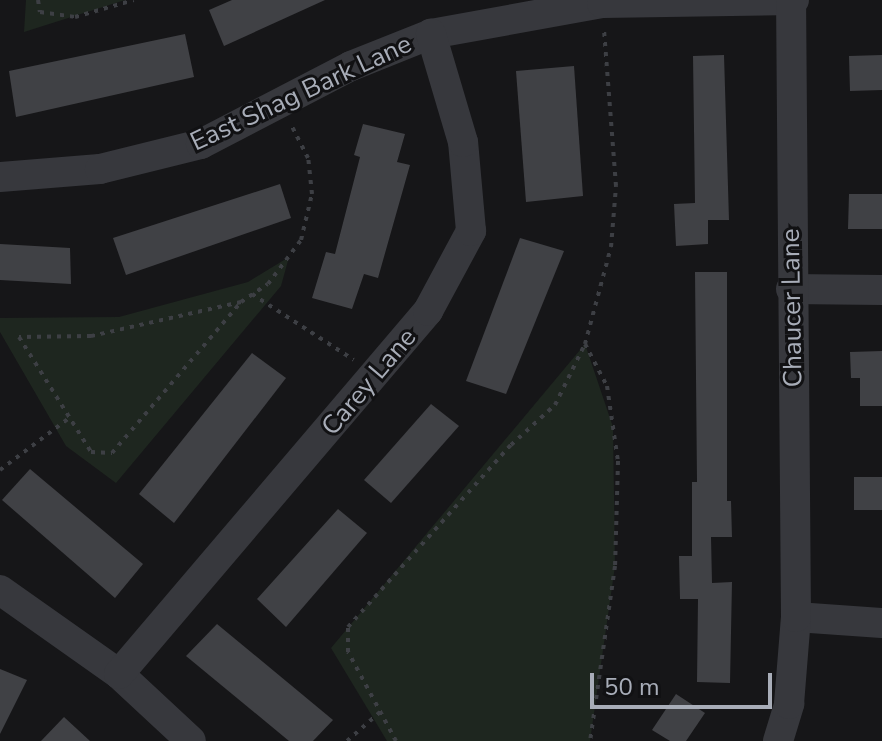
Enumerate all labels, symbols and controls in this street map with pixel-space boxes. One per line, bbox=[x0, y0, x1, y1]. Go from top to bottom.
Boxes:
street label: East Shag Bark Lane bbox=[186, 28, 416, 158]
street label: Chaucer Lane bbox=[775, 228, 809, 388]
street label: Carey Lane bbox=[315, 322, 423, 442]
scale bar bbox=[594, 657, 776, 707]
text: 50 m bbox=[604, 671, 660, 703]

